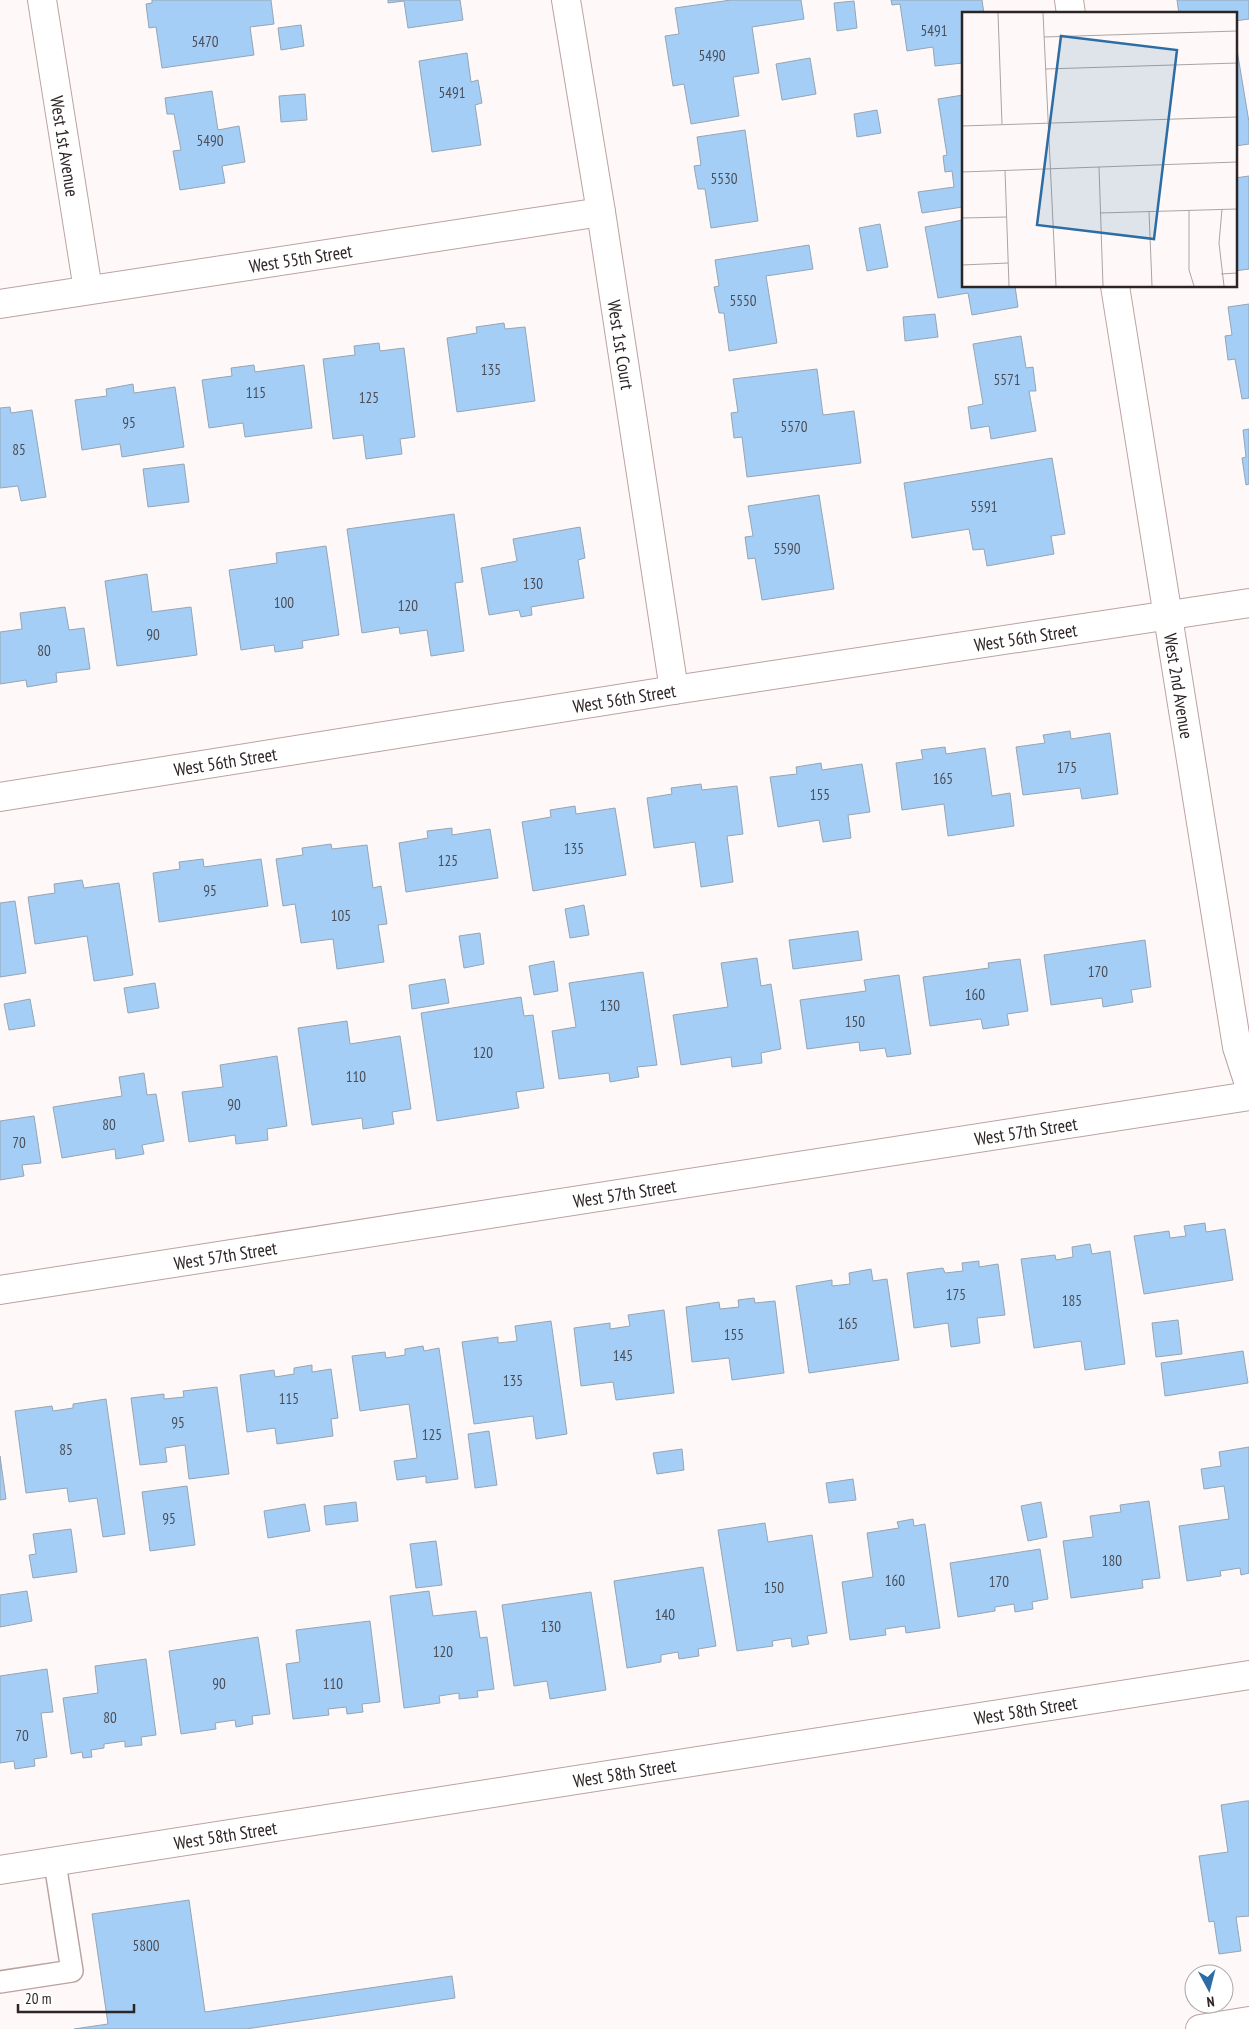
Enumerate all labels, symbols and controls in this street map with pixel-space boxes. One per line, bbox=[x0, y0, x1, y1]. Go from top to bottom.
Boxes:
inset map bbox=[962, 12, 1236, 288]
house number: 5491 bbox=[920, 21, 948, 40]
house number: 5470 bbox=[191, 32, 219, 51]
house number: 5490 bbox=[698, 46, 726, 65]
house number: 5491 bbox=[438, 83, 466, 102]
street label: West 1st Avenue bbox=[46, 94, 85, 198]
house number: 5490 bbox=[196, 131, 224, 150]
house number: 5530 bbox=[710, 169, 738, 188]
street label: West 55th Street bbox=[247, 239, 354, 277]
house number: 5550 bbox=[729, 291, 757, 310]
street label: West 1st Court bbox=[603, 298, 639, 391]
house number: 135 bbox=[481, 360, 501, 379]
house number: 5571 bbox=[993, 370, 1021, 389]
house number: 115 bbox=[246, 383, 266, 402]
house number: 125 bbox=[359, 388, 379, 407]
house number: 95 bbox=[122, 413, 136, 432]
house number: 5570 bbox=[780, 417, 808, 436]
house number: 85 bbox=[12, 440, 26, 459]
house number: 5591 bbox=[970, 497, 998, 516]
house number: 5590 bbox=[773, 539, 801, 558]
house number: 130 bbox=[523, 574, 543, 593]
house number: 100 bbox=[274, 593, 294, 612]
house number: 120 bbox=[398, 596, 418, 615]
street label: West 56th Street bbox=[972, 618, 1079, 656]
house number: 90 bbox=[146, 625, 160, 644]
street label: West 2nd Avenue bbox=[1159, 632, 1199, 740]
house number: 80 bbox=[37, 641, 51, 660]
street label: West 56th Street bbox=[571, 678, 677, 717]
street label: West 56th Street bbox=[172, 742, 278, 781]
house number: 175 bbox=[1057, 758, 1077, 777]
house number: 165 bbox=[933, 769, 953, 788]
house number: 155 bbox=[810, 785, 830, 804]
house number: 135 bbox=[564, 839, 584, 858]
house number: 125 bbox=[438, 851, 458, 870]
house number: 95 bbox=[203, 881, 217, 900]
house number: 105 bbox=[331, 906, 351, 925]
house number: 170 bbox=[1088, 962, 1108, 981]
house number: 160 bbox=[965, 985, 985, 1004]
house number: 130 bbox=[600, 996, 620, 1015]
house number: 150 bbox=[845, 1012, 865, 1031]
house number: 120 bbox=[473, 1043, 493, 1062]
house number: 110 bbox=[346, 1067, 366, 1086]
house number: 90 bbox=[227, 1095, 241, 1114]
street label: West 57th Street bbox=[973, 1111, 1079, 1150]
house number: 80 bbox=[102, 1115, 116, 1134]
house number: 70 bbox=[12, 1133, 26, 1152]
street label: West 57th Street bbox=[571, 1174, 678, 1212]
street label: West 57th Street bbox=[172, 1236, 278, 1274]
house number: 175 bbox=[946, 1285, 966, 1304]
house number: 185 bbox=[1062, 1291, 1082, 1310]
house number: 165 bbox=[838, 1314, 858, 1333]
house number: 155 bbox=[724, 1325, 744, 1344]
house number: 145 bbox=[613, 1346, 633, 1365]
house number: 135 bbox=[503, 1371, 523, 1390]
house number: 115 bbox=[279, 1389, 299, 1408]
house number: 95 bbox=[171, 1413, 185, 1432]
house number: 125 bbox=[422, 1425, 442, 1444]
house number: 85 bbox=[59, 1440, 73, 1459]
house number: 95 bbox=[162, 1509, 176, 1528]
house number: 180 bbox=[1102, 1551, 1122, 1570]
house number: 160 bbox=[885, 1571, 905, 1590]
house number: 170 bbox=[989, 1572, 1009, 1591]
house number: 150 bbox=[764, 1578, 784, 1597]
house number: 140 bbox=[655, 1605, 675, 1624]
house number: 130 bbox=[541, 1617, 561, 1636]
house number: 120 bbox=[433, 1642, 453, 1661]
house number: 90 bbox=[212, 1674, 226, 1693]
house number: 110 bbox=[323, 1674, 343, 1693]
street label: West 58th Street bbox=[972, 1690, 1079, 1729]
house number: 80 bbox=[103, 1708, 117, 1727]
house number: 70 bbox=[15, 1726, 29, 1745]
street label: West 58th Street bbox=[571, 1753, 678, 1792]
street label: West 58th Street bbox=[172, 1815, 278, 1854]
house number: 5800 bbox=[132, 1936, 160, 1955]
north arrow bbox=[1184, 1964, 1234, 2014]
scale bar bbox=[18, 1982, 134, 2014]
text: 20 m bbox=[25, 1989, 51, 2008]
text: N bbox=[1206, 1993, 1215, 2011]

